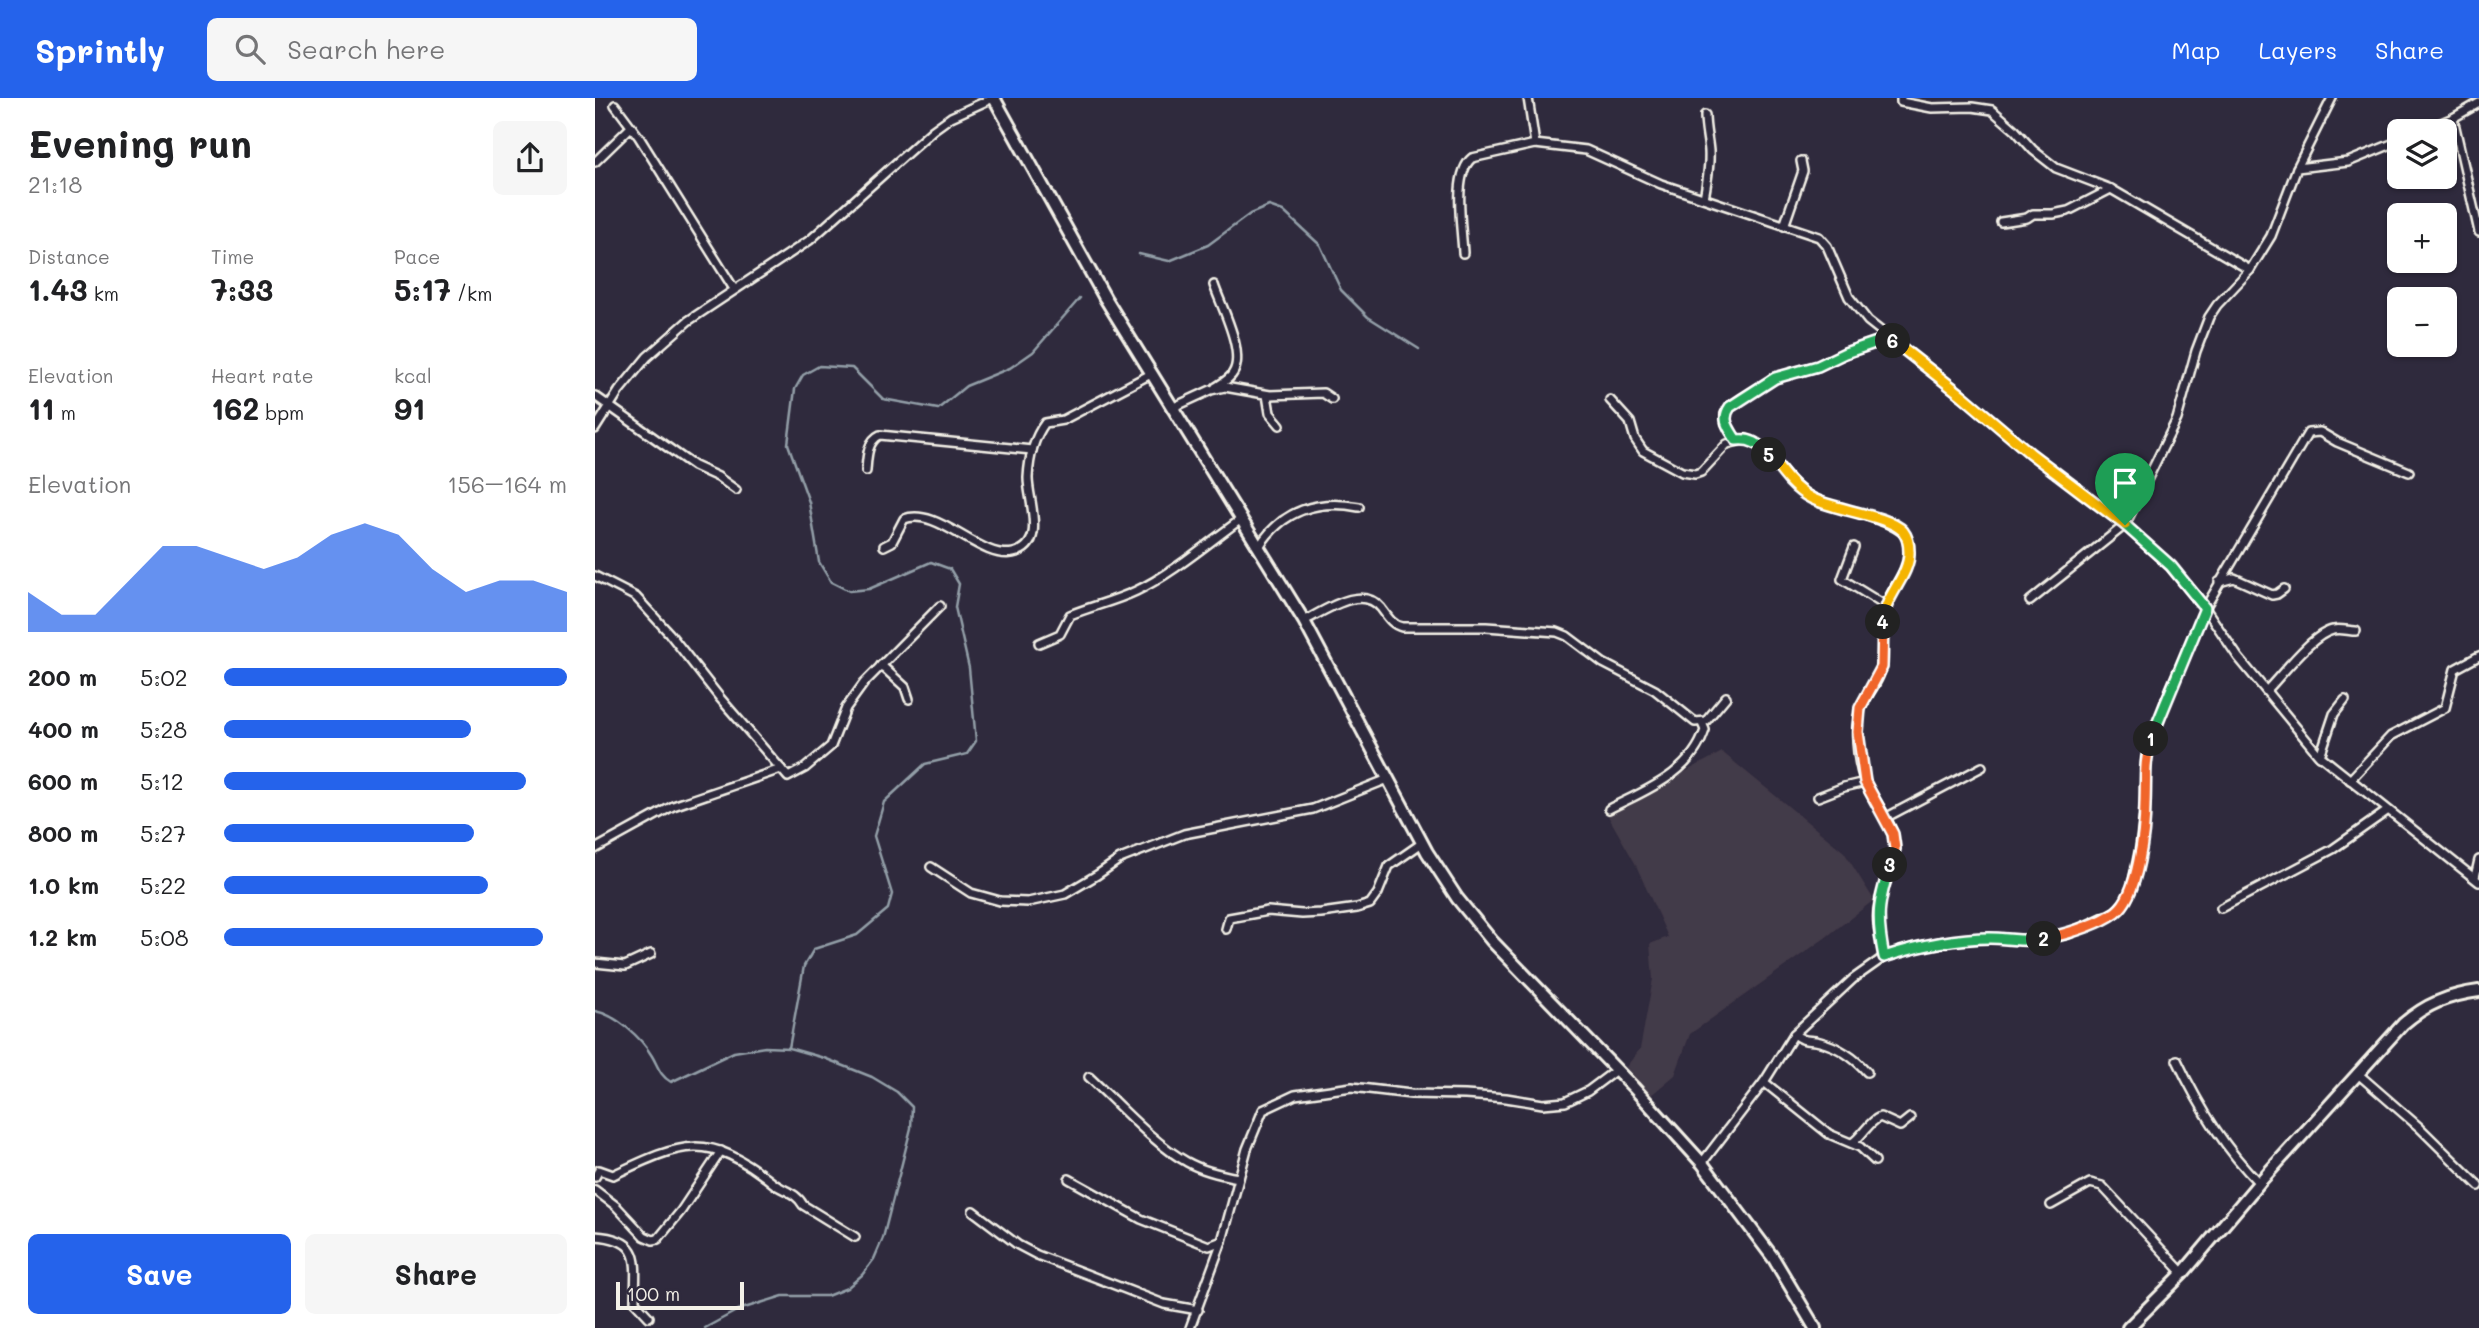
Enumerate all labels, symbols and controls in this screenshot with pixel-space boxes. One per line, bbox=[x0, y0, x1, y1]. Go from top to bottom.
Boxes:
search box bbox=[207, 18, 697, 81]
text: Sprintly bbox=[35, 28, 165, 71]
icon: search bbox=[231, 30, 269, 68]
text: Search here bbox=[287, 32, 445, 66]
text: Map bbox=[2172, 34, 2220, 65]
text: Layers bbox=[2258, 34, 2337, 65]
text: Share bbox=[2375, 34, 2444, 65]
text: Evening run bbox=[28, 118, 252, 168]
map controls bbox=[2387, 119, 2457, 357]
button: layers bbox=[2387, 119, 2457, 189]
button: share bbox=[493, 121, 567, 195]
text: 21:18 bbox=[28, 169, 82, 199]
button: + bbox=[2387, 203, 2457, 273]
text: Distance bbox=[28, 244, 110, 269]
text: Time bbox=[211, 244, 254, 269]
text: Pace bbox=[394, 244, 440, 269]
text: 1.43 bbox=[28, 269, 88, 309]
text: 7:33 bbox=[211, 269, 273, 309]
text: 5:17 bbox=[394, 269, 451, 309]
text: km bbox=[88, 281, 119, 306]
text: /km bbox=[451, 281, 492, 306]
button: − bbox=[2387, 287, 2457, 357]
pin: 6 bbox=[1875, 324, 1911, 358]
text: 6 bbox=[1887, 328, 1898, 353]
text: Elevation bbox=[28, 363, 113, 388]
text: Heart rate bbox=[211, 363, 314, 388]
text: kcal bbox=[394, 363, 432, 388]
text: 11 bbox=[28, 388, 55, 428]
text: 162 bbox=[211, 388, 259, 428]
text: 91 bbox=[394, 388, 425, 428]
text: m bbox=[55, 400, 76, 425]
text: bpm bbox=[259, 400, 304, 425]
pin: 5 bbox=[1751, 438, 1787, 472]
text: 5 bbox=[1763, 442, 1774, 467]
pin bbox=[2095, 453, 2155, 525]
icon: arrive bbox=[2106, 464, 2144, 502]
text: Elevation bbox=[28, 469, 131, 499]
text: 156–164 m bbox=[447, 469, 567, 499]
pin: 4 bbox=[1865, 604, 1901, 640]
text: 4 bbox=[1876, 609, 1889, 634]
text: 200 m bbox=[28, 662, 97, 692]
text: 5:02 bbox=[140, 662, 188, 692]
text: 400 m bbox=[28, 714, 99, 744]
text: 5:28 bbox=[140, 714, 187, 744]
pin: 1 bbox=[2133, 722, 2169, 756]
text: 1 bbox=[2146, 726, 2155, 751]
text: 600 m bbox=[28, 766, 98, 796]
text: 5:12 bbox=[140, 766, 184, 796]
text: 800 m bbox=[28, 818, 98, 848]
text: 5:27 bbox=[140, 818, 186, 848]
pin: 3 bbox=[1873, 848, 1907, 882]
text: 3 bbox=[1884, 852, 1895, 877]
text: 1.0 km bbox=[28, 870, 99, 900]
text: 5:22 bbox=[140, 870, 186, 900]
text: 1.2 km bbox=[28, 922, 97, 952]
text: 5:08 bbox=[140, 922, 189, 952]
pin: 2 bbox=[2027, 922, 2061, 956]
text: 2 bbox=[2038, 926, 2049, 951]
button: Save bbox=[28, 1234, 291, 1314]
button: Share bbox=[305, 1234, 567, 1314]
scale bar bbox=[616, 1279, 744, 1311]
text: 100 m bbox=[627, 1281, 680, 1306]

